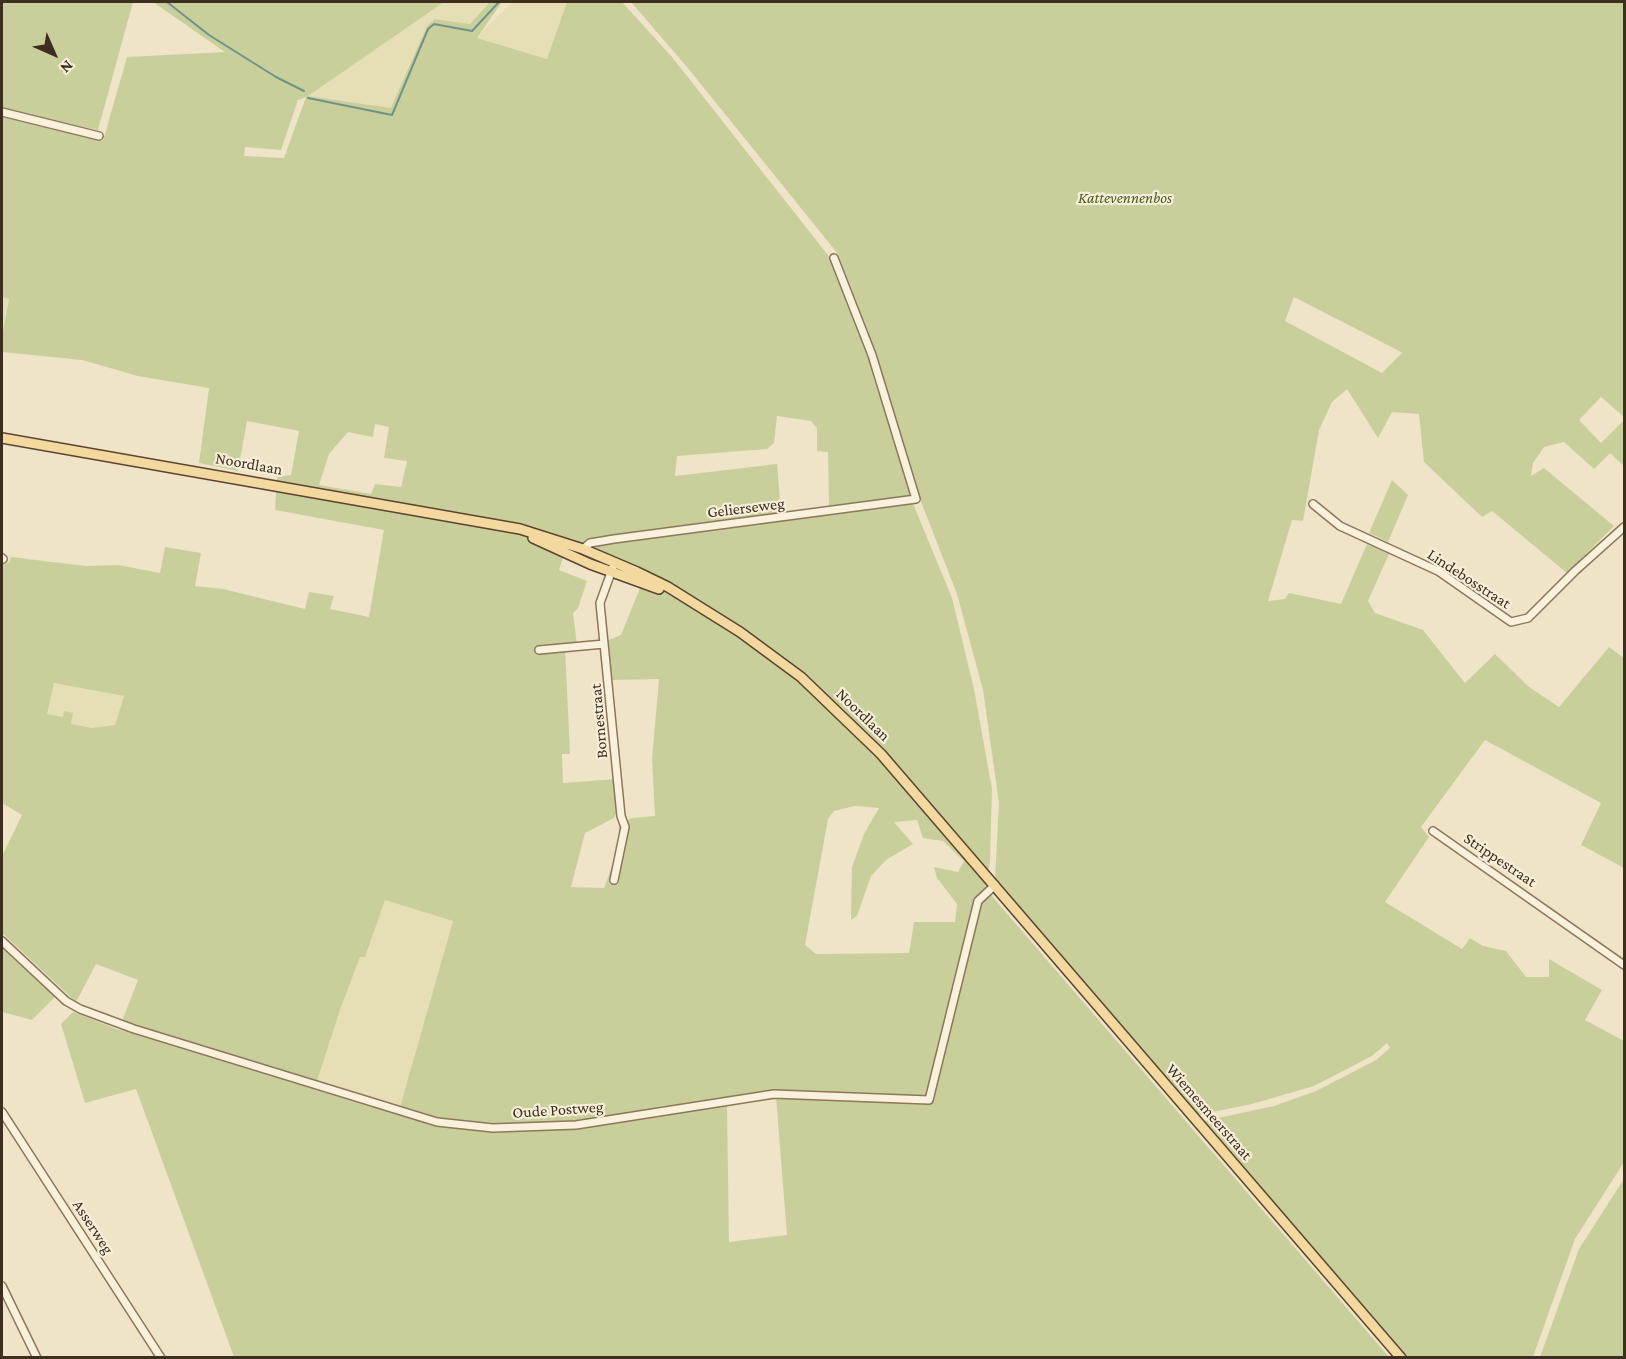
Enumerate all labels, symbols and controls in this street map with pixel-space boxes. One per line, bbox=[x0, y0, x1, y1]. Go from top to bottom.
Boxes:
north arrow bbox=[24, 24, 84, 84]
text: N bbox=[57, 57, 77, 77]
park label: Kattevennenbos bbox=[1078, 188, 1172, 208]
street label: Noordlaan bbox=[214, 449, 284, 479]
street label: Gelierseweg bbox=[706, 494, 786, 522]
street label: Lindebosstraat bbox=[1424, 545, 1514, 613]
street label: Bornestraat bbox=[586, 683, 612, 759]
street label: Noordlaan bbox=[832, 685, 894, 745]
street label: Strippestraat bbox=[1460, 829, 1540, 891]
street label: Wiemesmeerstraat bbox=[1162, 1060, 1256, 1164]
street label: Oude Postweg bbox=[512, 1097, 604, 1123]
street label: Asserweg bbox=[68, 1196, 118, 1258]

